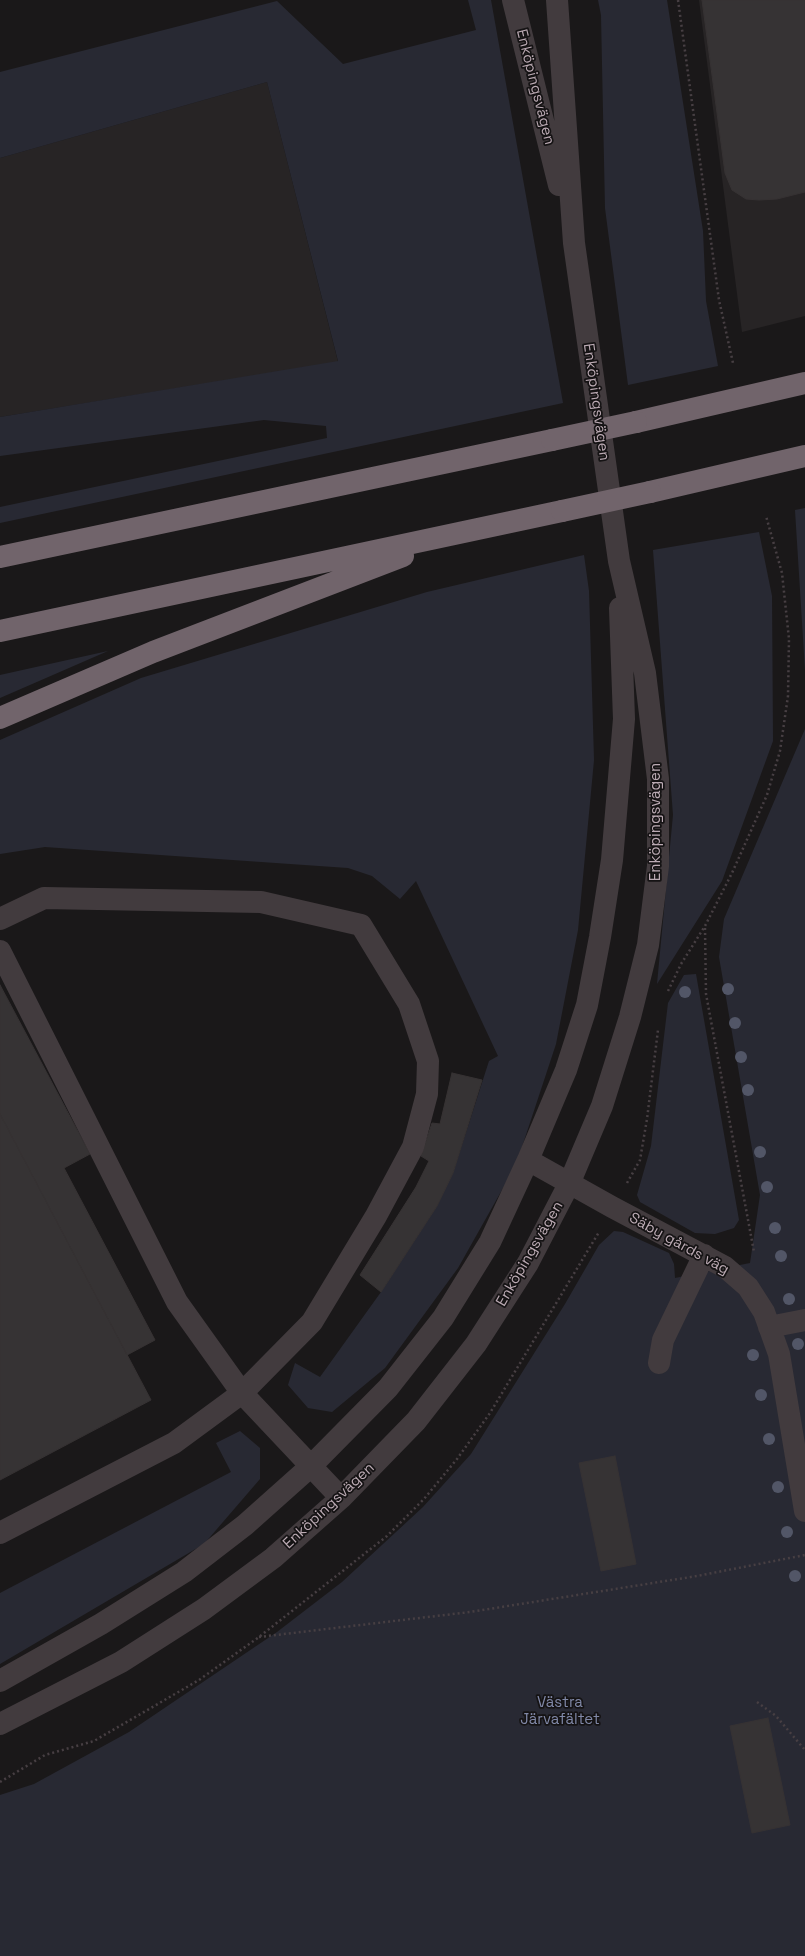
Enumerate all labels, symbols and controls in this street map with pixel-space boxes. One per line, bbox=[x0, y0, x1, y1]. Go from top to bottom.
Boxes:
street label: Enköpingsvägen bbox=[512, 27, 558, 147]
street label: Enköpingsvägen bbox=[579, 342, 613, 462]
street label: Enköpingsvägen bbox=[647, 763, 665, 881]
street label: Enköpingsvägen bbox=[493, 1198, 567, 1310]
street label: Säby gårds väg bbox=[626, 1209, 732, 1279]
street label: Enköpingsvägen bbox=[280, 1459, 378, 1553]
park label: Västra Järvafältet bbox=[520, 1694, 600, 1729]

